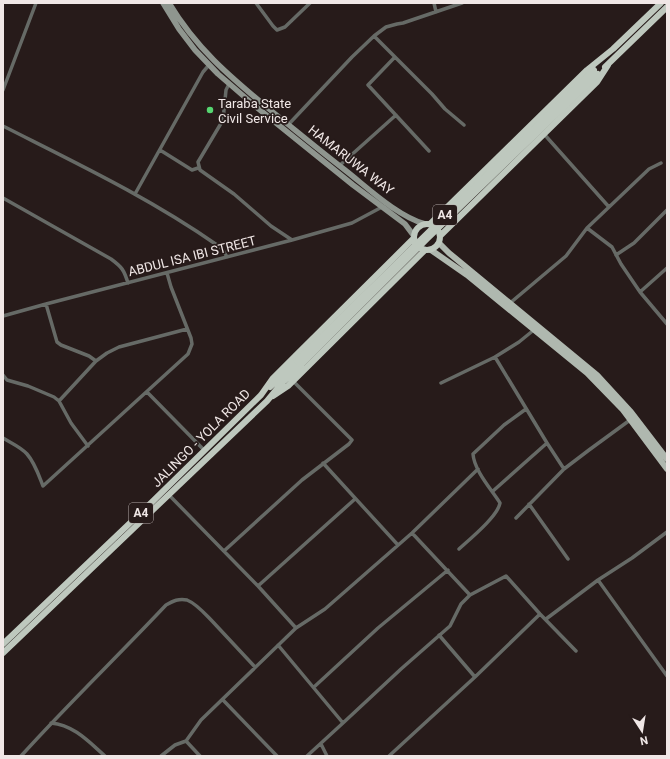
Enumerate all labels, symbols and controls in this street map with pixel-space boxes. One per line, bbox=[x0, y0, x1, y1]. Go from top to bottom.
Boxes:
place label: Taraba State Civil Service bbox=[218, 96, 291, 126]
marker: Taraba State Civil Service bbox=[205, 105, 215, 115]
street label: HAMARUWA WAY bbox=[305, 122, 397, 198]
road number: A4 bbox=[433, 205, 457, 225]
street label: ABDUL ISA IBI STREET bbox=[126, 233, 258, 279]
street label: JALINGO - YOLA ROAD bbox=[149, 386, 253, 490]
road number: A4 bbox=[129, 503, 153, 523]
north arrow bbox=[622, 711, 662, 751]
text: N bbox=[639, 733, 649, 748]

